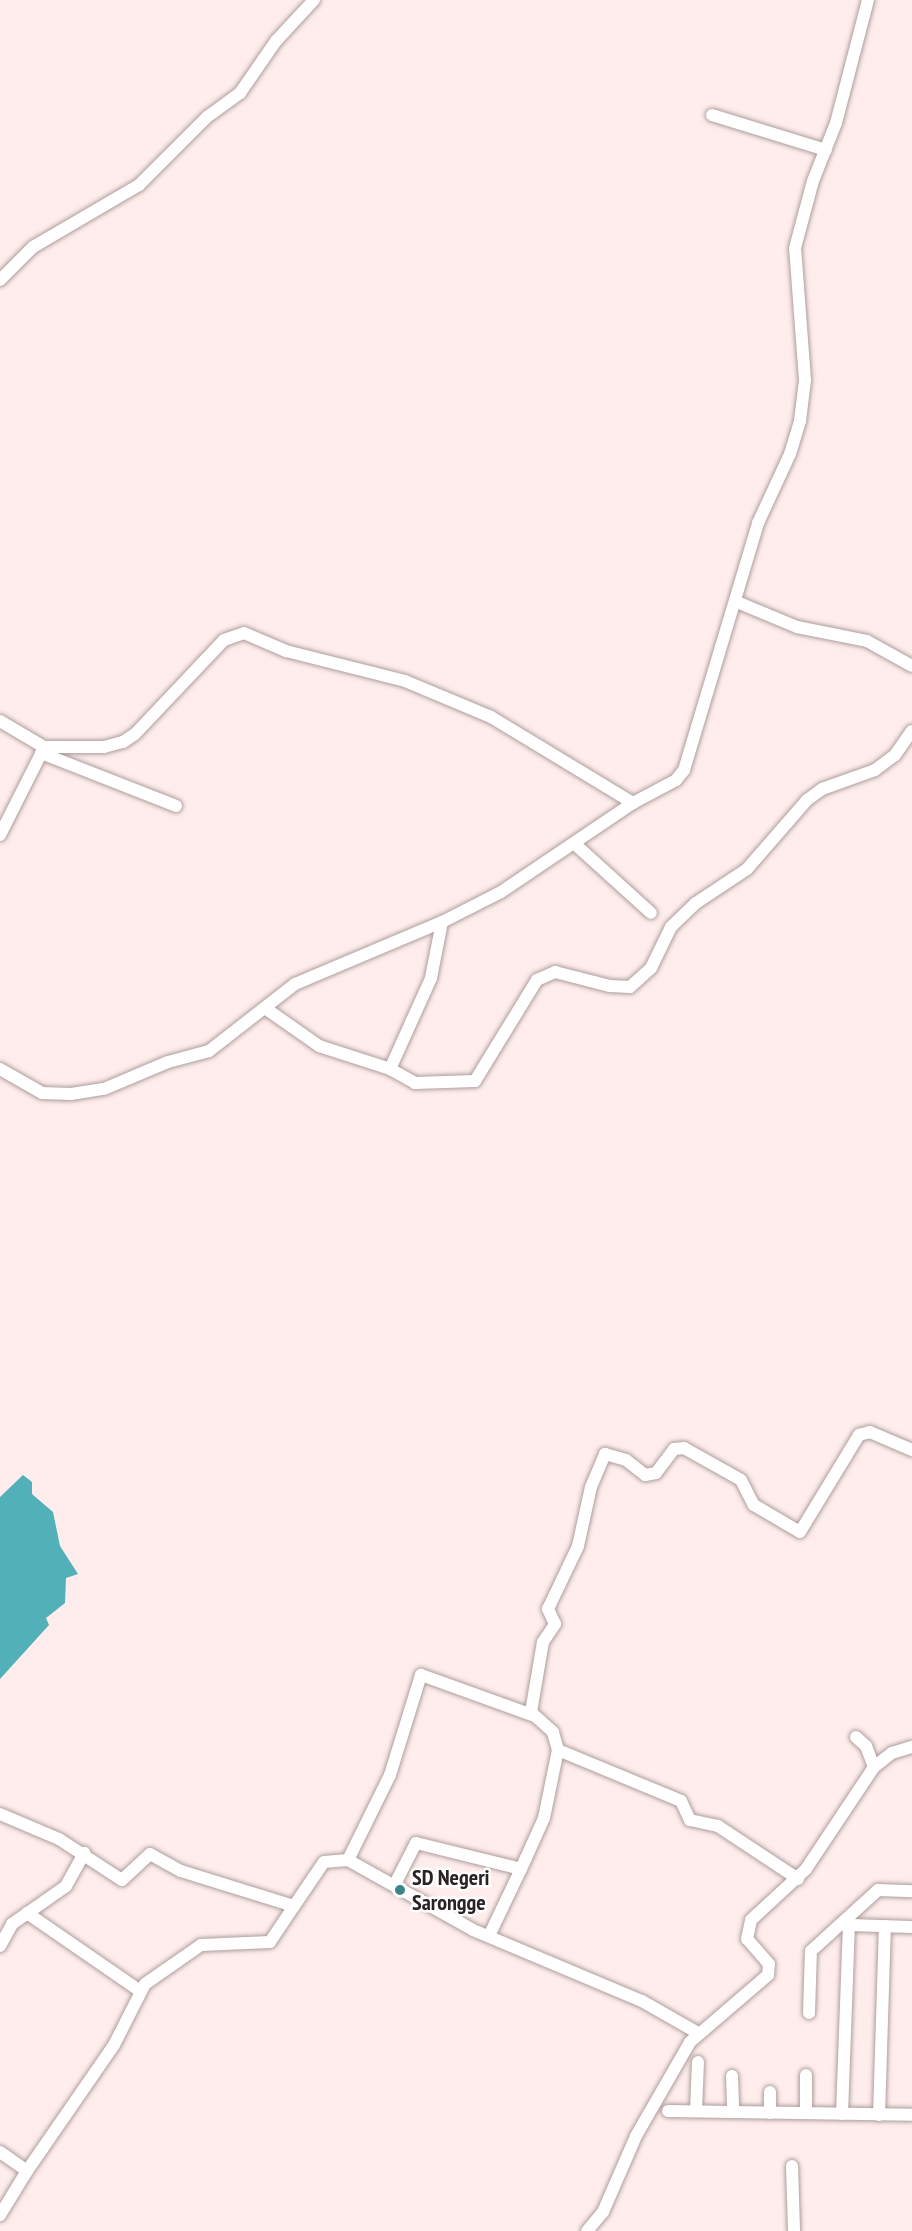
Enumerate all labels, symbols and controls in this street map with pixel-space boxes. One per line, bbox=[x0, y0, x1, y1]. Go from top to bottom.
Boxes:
place label: SD Negeri Sarongge bbox=[412, 1864, 490, 1916]
marker: SD Negeri Sarongge bbox=[393, 1883, 407, 1897]

